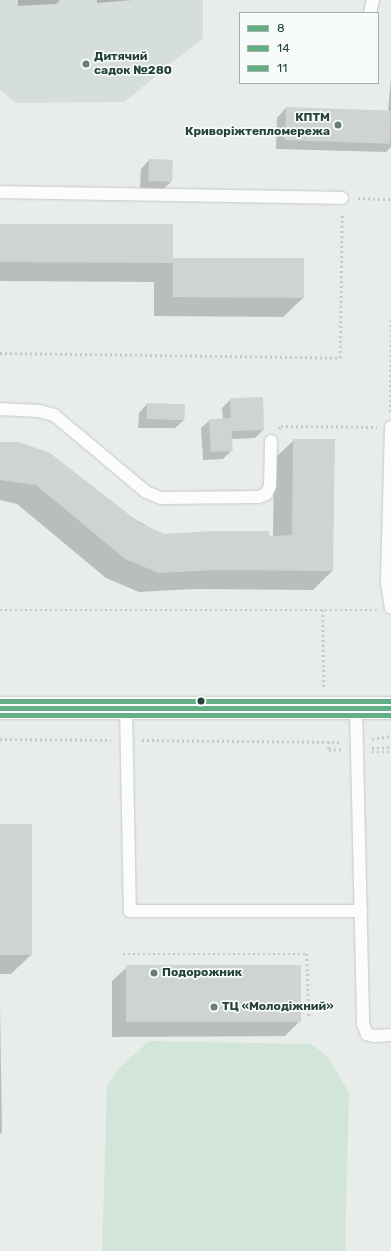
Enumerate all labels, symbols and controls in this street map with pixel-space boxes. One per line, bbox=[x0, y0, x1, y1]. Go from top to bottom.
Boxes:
legend bbox=[239, 12, 379, 84]
text: 8 bbox=[277, 21, 285, 35]
text: 14 bbox=[277, 41, 290, 55]
place label: Дитячий садок №280 bbox=[94, 50, 172, 78]
marker: Дитячий садок №280 bbox=[81, 59, 91, 69]
text: 11 bbox=[277, 61, 287, 75]
place label: КПТМ Криворіжтепломережа bbox=[185, 111, 330, 139]
marker: КПТМ Криворіжтепломережа bbox=[333, 120, 343, 130]
unlabelled marker bbox=[196, 696, 206, 706]
place label: Подорожник bbox=[162, 966, 242, 980]
marker: Подорожник bbox=[149, 968, 159, 978]
place label: ТЦ «Молодіжний» bbox=[222, 1000, 334, 1014]
marker: ТЦ «Молодіжний» bbox=[209, 1002, 219, 1012]

